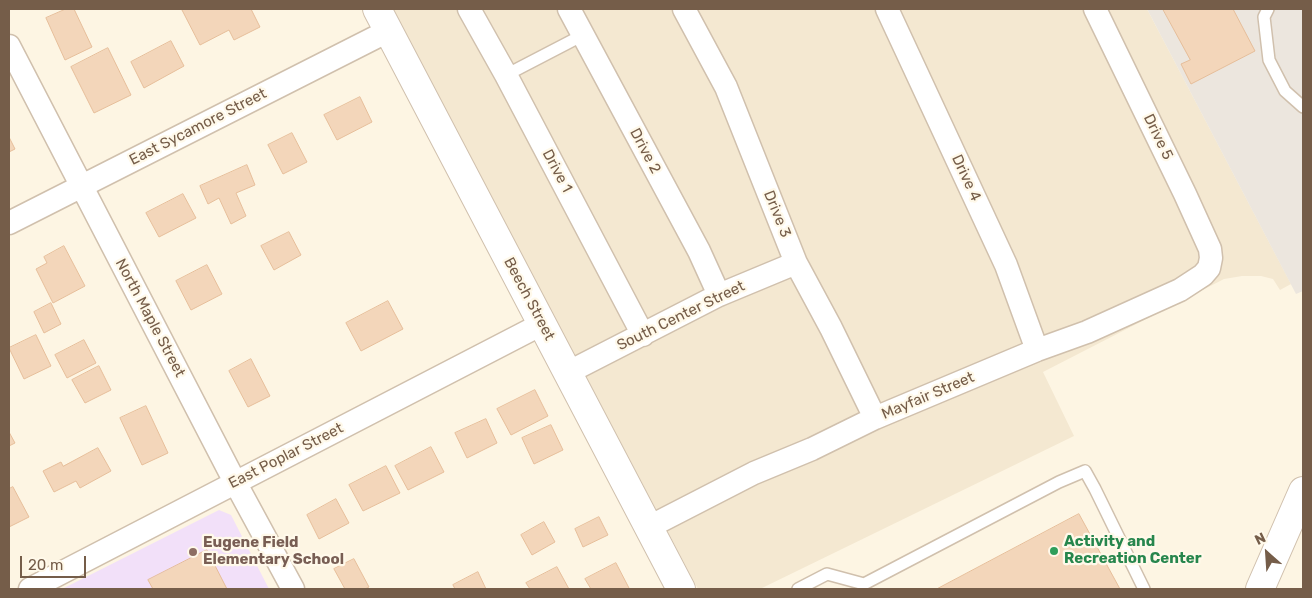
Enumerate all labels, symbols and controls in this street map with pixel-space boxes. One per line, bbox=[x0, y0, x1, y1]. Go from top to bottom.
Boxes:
street label: East Sycamore Street bbox=[126, 85, 270, 169]
street label: Drive 5 bbox=[1139, 111, 1177, 163]
street label: Drive 2 bbox=[626, 125, 664, 177]
street label: Drive 1 bbox=[538, 146, 576, 196]
street label: Drive 4 bbox=[947, 152, 985, 204]
street label: Drive 3 bbox=[760, 188, 794, 240]
street label: Beech Street bbox=[500, 254, 558, 344]
street label: North Maple Street bbox=[111, 256, 189, 380]
street label: South Center Street bbox=[614, 277, 748, 355]
street label: Mayfair Street bbox=[879, 368, 977, 424]
street label: East Poplar Street bbox=[226, 419, 346, 493]
north arrow bbox=[1242, 528, 1292, 578]
text: N bbox=[1252, 529, 1268, 549]
place label: Activity and Recreation Center bbox=[1064, 533, 1201, 568]
place label: Eugene Field Elementary School bbox=[203, 534, 344, 569]
marker: Activity and Recreation Center bbox=[1048, 545, 1060, 557]
scale bar bbox=[22, 546, 89, 578]
marker: Eugene Field Elementary School bbox=[187, 546, 199, 558]
text: 20 m bbox=[28, 556, 63, 574]

